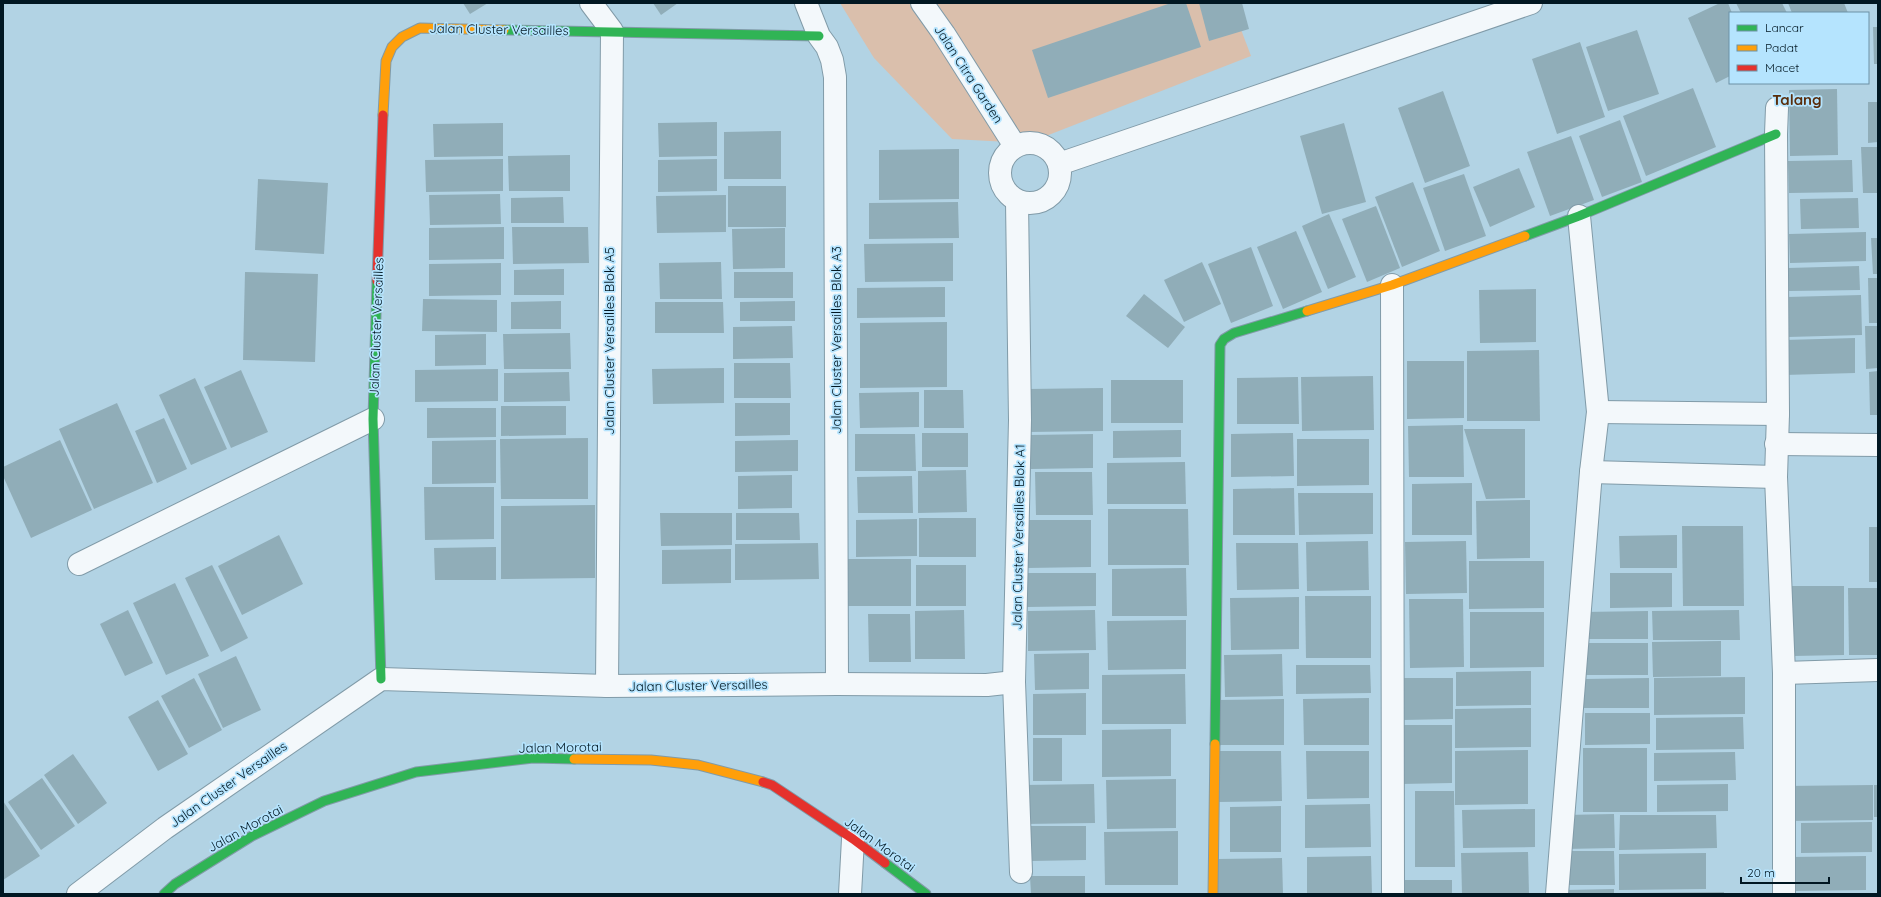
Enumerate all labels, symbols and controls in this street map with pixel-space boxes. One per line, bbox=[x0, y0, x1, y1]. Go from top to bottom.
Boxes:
legend bbox=[1729, 12, 1869, 84]
street label: Jalan Cluster Versailles bbox=[429, 20, 569, 38]
text: Lancar bbox=[1765, 20, 1804, 35]
street label: Jalan Citra Garden bbox=[931, 22, 1007, 126]
text: Padat bbox=[1765, 40, 1798, 55]
text: Macet bbox=[1765, 60, 1799, 75]
district label: Talang bbox=[1772, 90, 1822, 109]
street label: Jalan Cluster Versailles Blok A3 bbox=[828, 246, 844, 434]
street label: Jalan Cluster Versailles Blok A5 bbox=[601, 247, 617, 435]
street label: Jalan Cluster Versailles bbox=[366, 257, 386, 397]
street label: Jalan Cluster Versailles Blok A1 bbox=[1008, 444, 1028, 630]
street label: Jalan Cluster Versailles bbox=[628, 676, 768, 694]
street label: Jalan Cluster Versailles bbox=[166, 738, 290, 830]
street label: Jalan Morotai bbox=[518, 738, 602, 756]
street label: Jalan Morotai bbox=[205, 801, 285, 855]
street label: Jalan Morotai bbox=[842, 813, 918, 875]
scale bar bbox=[1741, 859, 1829, 885]
text: 20 m bbox=[1747, 865, 1775, 880]

